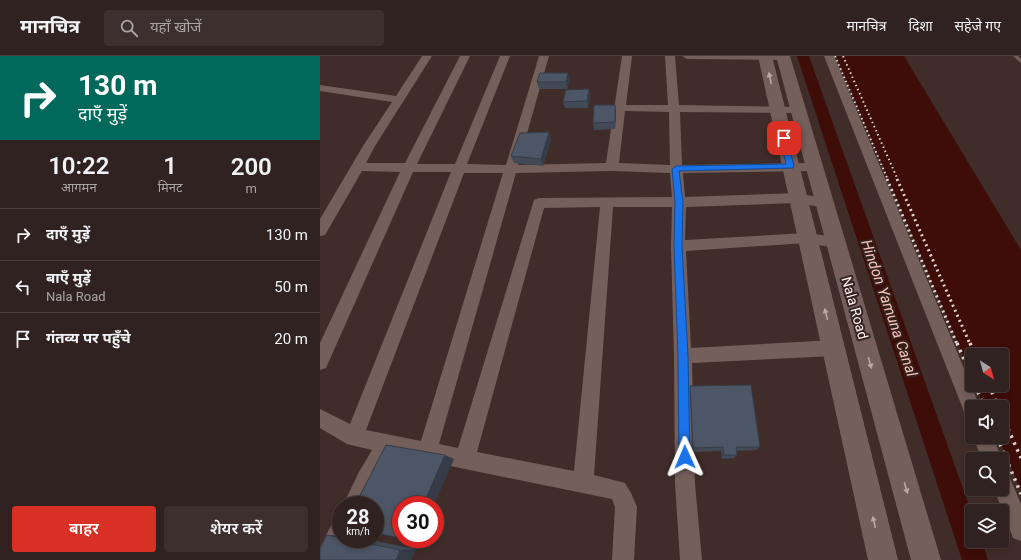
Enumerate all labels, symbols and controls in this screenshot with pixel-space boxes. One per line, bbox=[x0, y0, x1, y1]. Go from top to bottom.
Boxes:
search box bbox=[104, 10, 384, 46]
text: मानचित्र bbox=[20, 15, 80, 38]
icon: search bbox=[118, 17, 140, 39]
text: यहाँ खोजें bbox=[150, 18, 201, 36]
text: मानचित्र bbox=[846, 18, 886, 34]
text: दिशा bbox=[908, 18, 933, 34]
text: सहेजे गए bbox=[955, 18, 1001, 34]
text: 130 m bbox=[78, 69, 157, 102]
icon: right bbox=[12, 72, 64, 124]
one-way arrow bbox=[766, 72, 772, 84]
text: दाएँ मुड़ें bbox=[78, 103, 127, 124]
pin bbox=[767, 121, 801, 155]
icon: arrive bbox=[773, 127, 795, 149]
text: 10:22 bbox=[48, 152, 110, 180]
text: 1 bbox=[163, 152, 177, 180]
text: 200 bbox=[231, 153, 272, 181]
text: आगमन bbox=[61, 180, 97, 195]
text: मिनट bbox=[158, 180, 183, 195]
text: m bbox=[246, 181, 257, 196]
icon: right bbox=[12, 224, 34, 246]
text: दाएँ मुड़ें bbox=[46, 225, 90, 243]
text: 130 m bbox=[266, 226, 308, 244]
water label: Hindon Yamuna Canal bbox=[857, 237, 921, 379]
text: बाएँ मुड़ें bbox=[46, 269, 91, 287]
street label: Nala Road bbox=[838, 275, 872, 341]
icon: left bbox=[12, 276, 34, 298]
text: 50 m bbox=[274, 278, 308, 296]
text: Nala Road bbox=[46, 289, 106, 304]
one-way arrow bbox=[823, 307, 829, 319]
icon: arrive bbox=[12, 328, 34, 350]
text: गंतव्य पर पहुँचे bbox=[46, 329, 131, 347]
text: 20 m bbox=[274, 330, 308, 348]
north arrow bbox=[965, 348, 1009, 392]
map controls bbox=[965, 348, 1009, 548]
one-way arrow bbox=[868, 356, 874, 369]
button: sound bbox=[965, 400, 1009, 444]
position arrow bbox=[664, 436, 706, 478]
button: search bbox=[965, 452, 1009, 496]
one-way arrow bbox=[903, 482, 909, 494]
speed limit sign: 30 bbox=[392, 496, 444, 548]
button: layers bbox=[965, 504, 1009, 548]
text: 28 bbox=[347, 505, 369, 529]
button: बाहर bbox=[12, 506, 156, 552]
button: शेयर करें bbox=[164, 506, 308, 552]
one-way arrow bbox=[871, 516, 877, 528]
text: km/h bbox=[346, 526, 370, 537]

